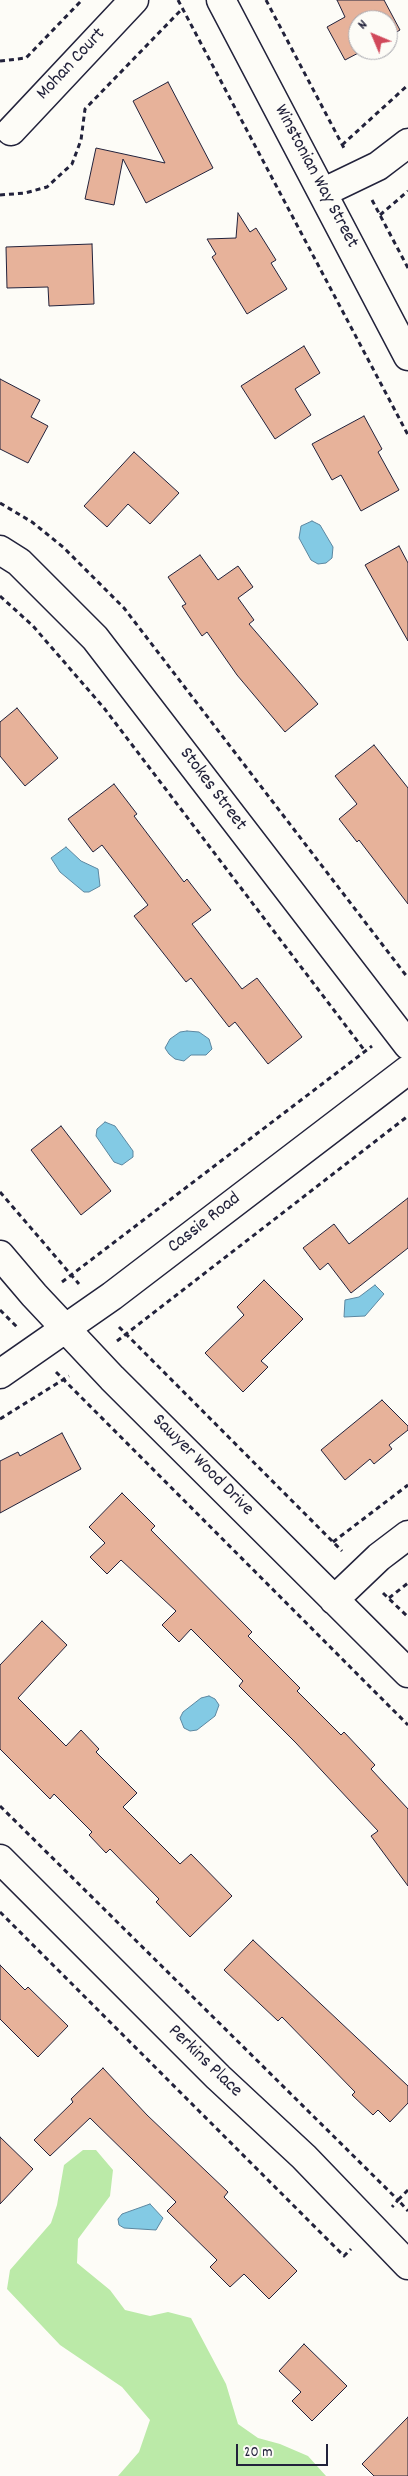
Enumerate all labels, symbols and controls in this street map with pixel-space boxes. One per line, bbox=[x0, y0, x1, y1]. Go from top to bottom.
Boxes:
north arrow bbox=[348, 10, 398, 60]
text: N bbox=[354, 16, 373, 35]
street label: Mohan Court bbox=[33, 24, 111, 106]
street label: Winstonian Way Street bbox=[268, 101, 362, 253]
street label: Stokes Street bbox=[173, 744, 251, 836]
street label: Cassie Road bbox=[164, 1189, 246, 1259]
street label: Sawyer Wood Drive bbox=[146, 1410, 258, 1522]
street label: Perkins Place bbox=[162, 2021, 246, 2103]
scale bar bbox=[238, 2434, 330, 2466]
text: 20 m bbox=[244, 2442, 272, 2464]

